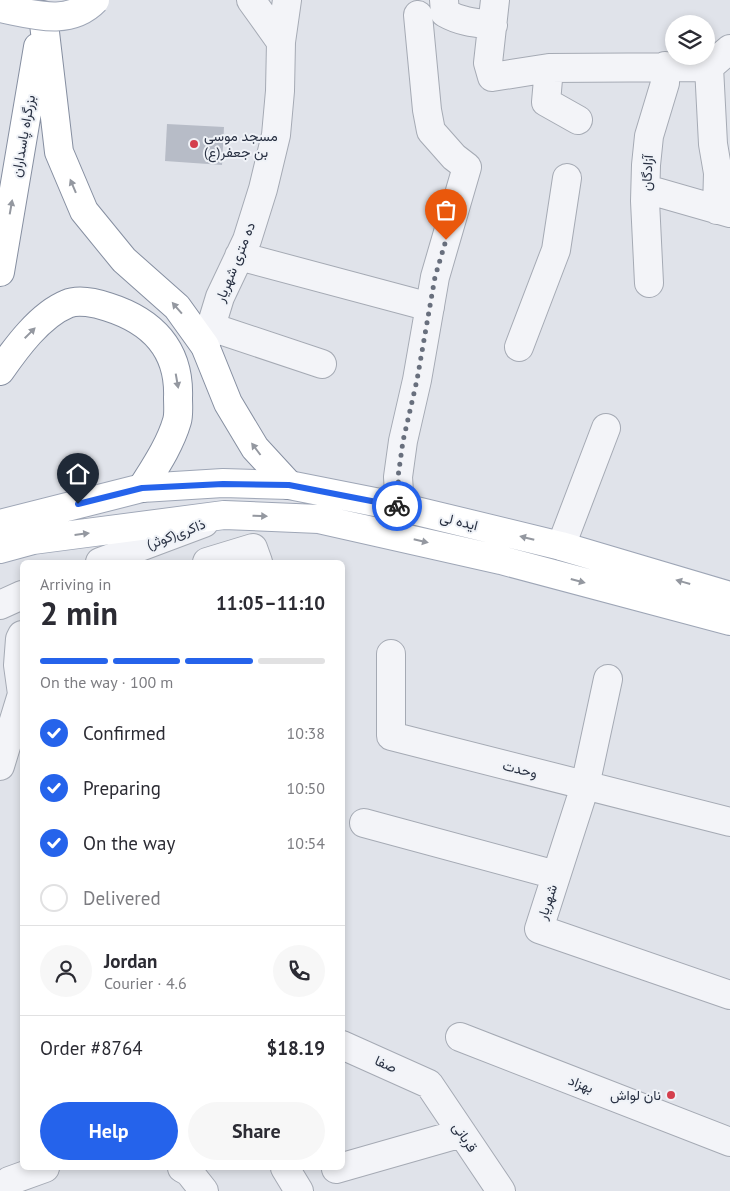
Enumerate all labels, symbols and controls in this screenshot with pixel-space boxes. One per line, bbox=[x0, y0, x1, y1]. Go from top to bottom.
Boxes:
map controls bbox=[665, 15, 715, 65]
button: layers bbox=[665, 15, 715, 65]
street label: بزرگراه پاسداران bbox=[7, 93, 40, 179]
place label: مسجد موسی بن جعفر(ع) bbox=[204, 127, 278, 163]
marker: مسجد موسی بن جعفر(ع) bbox=[188, 138, 200, 150]
street label: آزادگان bbox=[637, 153, 657, 192]
one-way arrow bbox=[69, 178, 77, 193]
pin bbox=[425, 189, 467, 240]
icon: bag bbox=[432, 196, 460, 224]
one-way arrow bbox=[7, 198, 15, 214]
street label: ده متری شهریار bbox=[210, 219, 259, 306]
one-way arrow bbox=[171, 303, 183, 315]
one-way arrow bbox=[24, 327, 36, 339]
one-way arrow bbox=[173, 373, 181, 389]
one-way arrow bbox=[251, 442, 261, 456]
pin bbox=[57, 453, 99, 504]
icon: home bbox=[64, 460, 92, 488]
courier bbox=[372, 481, 422, 531]
icon: bike bbox=[383, 492, 411, 520]
street label: ایده لی bbox=[438, 508, 480, 534]
one-way arrow bbox=[253, 513, 269, 521]
street label: ذاکری(کوثر) bbox=[144, 514, 208, 553]
one-way arrow bbox=[74, 530, 90, 538]
one-way arrow bbox=[519, 534, 534, 542]
one-way arrow bbox=[413, 537, 428, 545]
text: Arriving in bbox=[40, 574, 111, 594]
one-way arrow bbox=[571, 577, 586, 585]
one-way arrow bbox=[676, 577, 691, 585]
text: 11:05–11:10 bbox=[216, 591, 325, 615]
text: 2 min bbox=[40, 592, 118, 634]
text: On the way · 100 m bbox=[40, 672, 173, 692]
icon: check bbox=[40, 719, 68, 747]
text: Confirmed bbox=[83, 721, 166, 745]
text: 10:38 bbox=[287, 723, 325, 743]
street label: وحدت bbox=[501, 756, 539, 782]
icon: check bbox=[40, 774, 68, 802]
text: Preparing bbox=[83, 776, 161, 800]
text: 10:50 bbox=[287, 778, 325, 798]
icon: check bbox=[40, 829, 68, 857]
text: On the way bbox=[83, 831, 175, 855]
text: 10:54 bbox=[287, 833, 325, 853]
street label: شهریار bbox=[533, 882, 561, 923]
text: Delivered bbox=[83, 886, 161, 910]
button: person bbox=[40, 945, 92, 997]
button: phone bbox=[273, 945, 325, 997]
text: Jordan bbox=[104, 949, 157, 973]
text: Courier · 4.6 bbox=[104, 973, 187, 993]
text: Order #8764 bbox=[40, 1036, 143, 1060]
text: $18.19 bbox=[266, 1036, 325, 1060]
street label: صفا bbox=[372, 1051, 400, 1077]
street label: بهزاد bbox=[566, 1071, 596, 1097]
place label: نان لواش bbox=[610, 1086, 661, 1104]
marker: نان لواش bbox=[665, 1089, 677, 1101]
button: Help bbox=[40, 1102, 178, 1160]
button: Share bbox=[188, 1102, 325, 1160]
street label: قربانی bbox=[448, 1119, 482, 1155]

